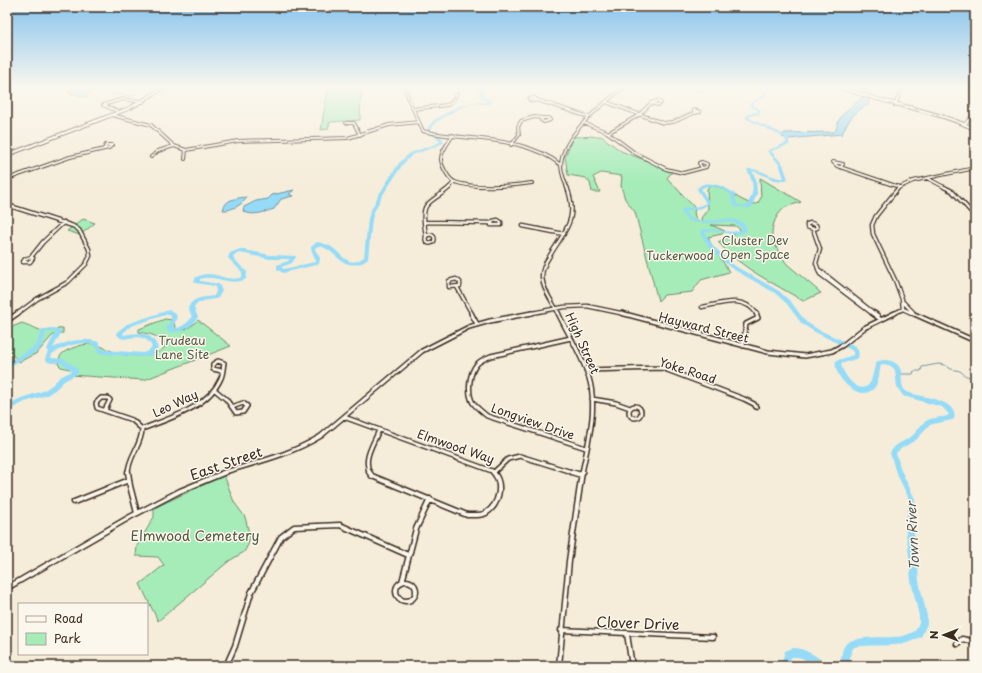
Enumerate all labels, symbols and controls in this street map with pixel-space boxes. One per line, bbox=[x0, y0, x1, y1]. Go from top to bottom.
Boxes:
park label: Cluster Dev Open Space bbox=[720, 231, 790, 263]
park label: Tuckerwood bbox=[646, 246, 714, 264]
street label: Hayward Street bbox=[657, 307, 751, 347]
street label: High Street bbox=[561, 309, 605, 377]
park label: Trudeau Lane Site bbox=[155, 331, 209, 363]
street label: Yoke Road bbox=[657, 352, 719, 388]
street label: Leo Way bbox=[149, 385, 201, 421]
street label: Longview Drive bbox=[489, 398, 577, 444]
street label: Elmwood Way bbox=[415, 424, 497, 468]
street label: East Street bbox=[187, 441, 265, 485]
water label: Town River bbox=[901, 499, 923, 571]
park label: Elmwood Cemetery bbox=[131, 525, 259, 546]
legend bbox=[18, 603, 148, 655]
text: Road bbox=[54, 609, 83, 627]
street label: Clover Drive bbox=[596, 611, 680, 635]
north arrow bbox=[924, 615, 964, 655]
text: Park bbox=[54, 629, 81, 647]
text: N bbox=[925, 630, 942, 639]

